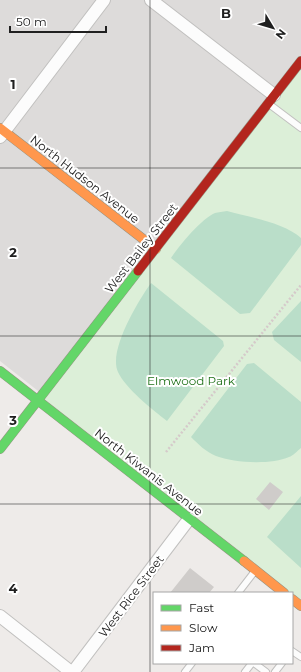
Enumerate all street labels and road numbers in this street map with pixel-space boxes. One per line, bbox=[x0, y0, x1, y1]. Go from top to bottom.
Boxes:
street label: North Hudson Avenue bbox=[27, 132, 143, 226]
street label: West Bailey Street bbox=[101, 200, 181, 296]
street label: North Kiwanis Avenue bbox=[92, 425, 206, 519]
street label: West Rice Street bbox=[95, 552, 167, 640]

